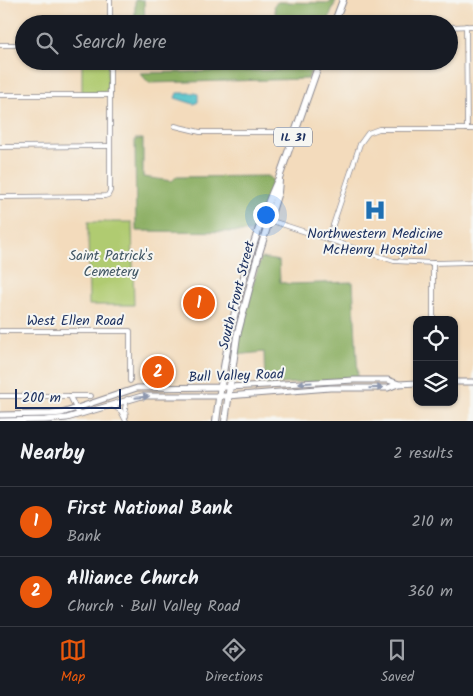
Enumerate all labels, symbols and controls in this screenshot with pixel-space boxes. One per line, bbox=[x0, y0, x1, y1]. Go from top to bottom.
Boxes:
search box bbox=[15, 15, 458, 70]
text: Search here bbox=[73, 28, 167, 58]
icon: search bbox=[33, 29, 61, 57]
road number: IL 31 bbox=[274, 128, 312, 146]
hospital icon: Northwestern Medicine McHenry Hospital bbox=[362, 197, 388, 223]
your location bbox=[253, 202, 279, 228]
place label: Northwestern Medicine McHenry Hospital bbox=[307, 223, 443, 261]
street label: South Front Street bbox=[213, 238, 261, 352]
park label: Saint Patrick's Cemetery bbox=[69, 245, 153, 283]
pin: 1 bbox=[183, 284, 215, 322]
street label: West Ellen Road bbox=[27, 310, 124, 332]
map controls bbox=[413, 316, 458, 406]
button: locate bbox=[413, 316, 458, 361]
pin: 2 bbox=[142, 353, 174, 391]
button: layers bbox=[413, 361, 458, 406]
street label: Bull Valley Road bbox=[188, 363, 285, 389]
one-way arrow bbox=[297, 379, 313, 387]
one-way arrow bbox=[368, 384, 384, 392]
scale bar bbox=[15, 386, 121, 409]
text: 200 m bbox=[22, 387, 61, 409]
one-way arrow bbox=[134, 392, 150, 400]
text: Nearby bbox=[20, 437, 85, 470]
text: 2 results bbox=[393, 441, 453, 466]
text: First National Bank bbox=[67, 494, 232, 524]
text: 1 bbox=[34, 509, 38, 534]
text: 210 m bbox=[412, 509, 453, 534]
text: Bank bbox=[67, 524, 101, 549]
text: Alliance Church bbox=[67, 564, 199, 594]
text: 2 bbox=[31, 579, 41, 604]
text: 360 m bbox=[408, 579, 453, 604]
text: Church · Bull Valley Road bbox=[67, 594, 240, 619]
tab: Map bbox=[59, 636, 87, 688]
tab: Directions bbox=[205, 636, 263, 688]
tab: Saved bbox=[381, 636, 414, 688]

